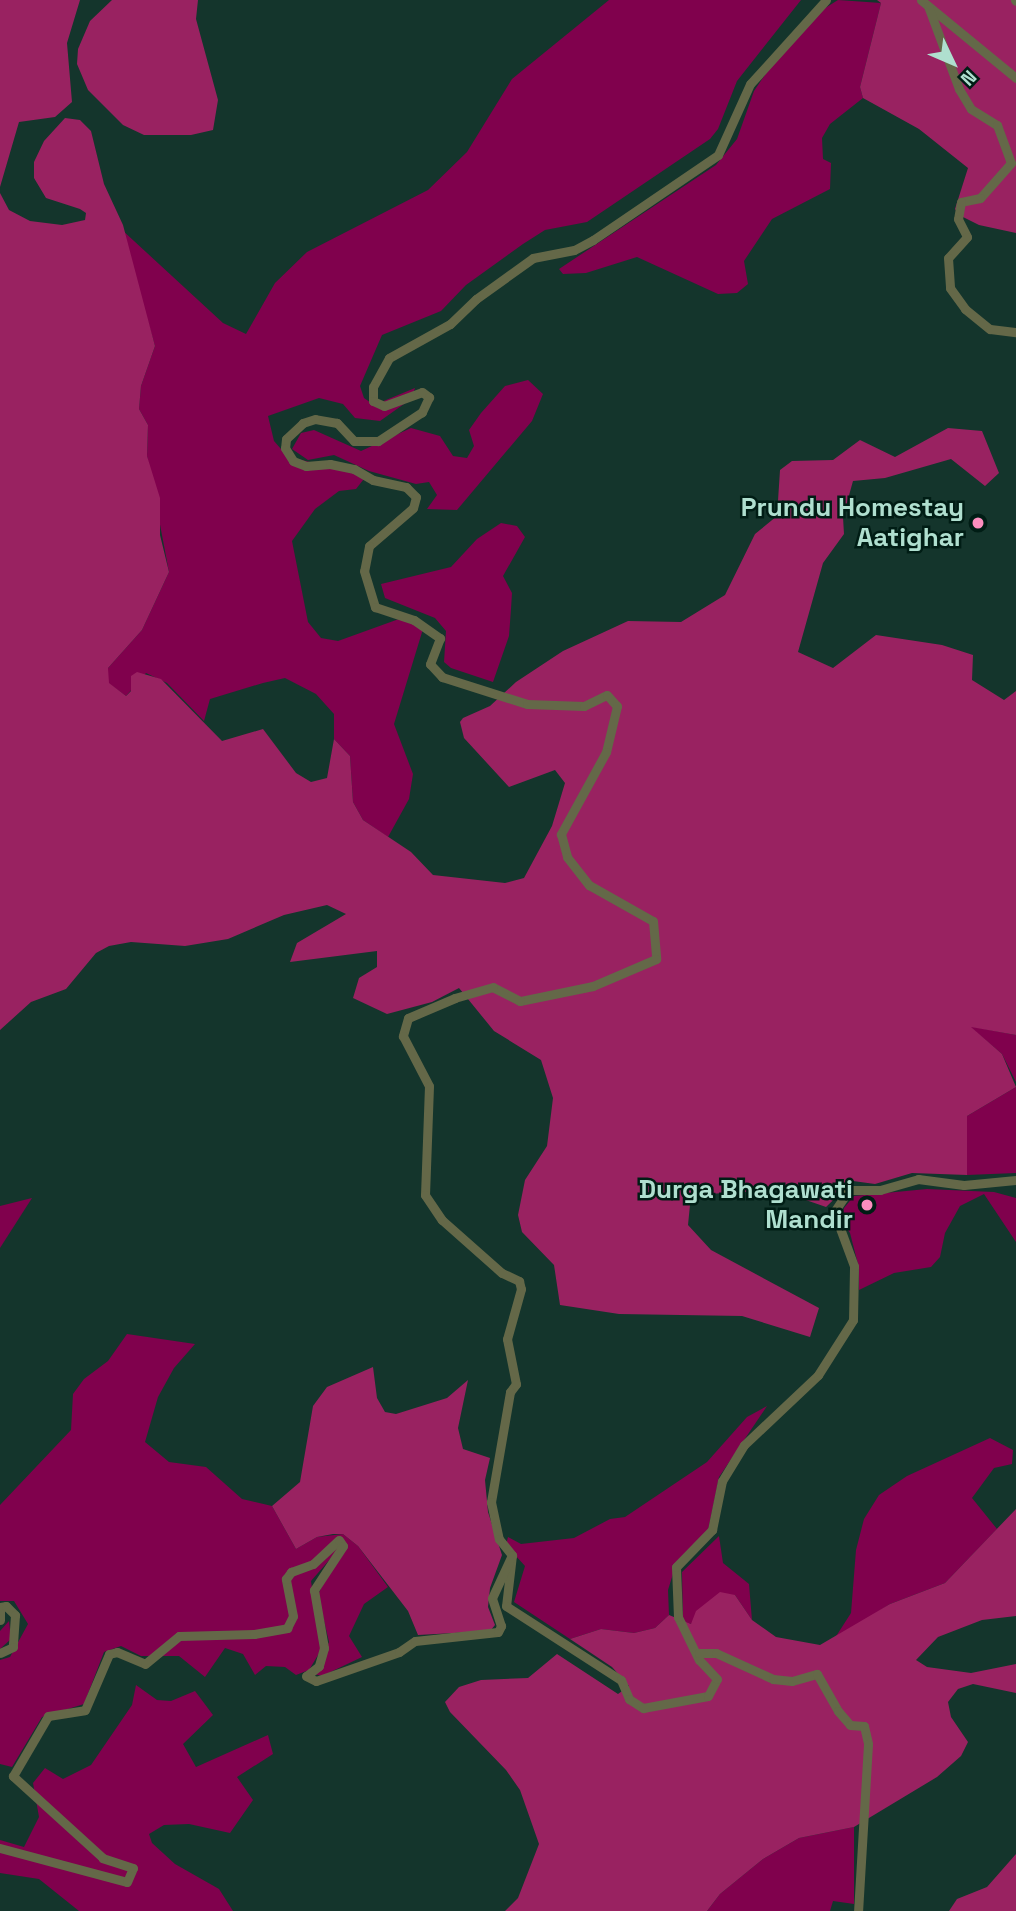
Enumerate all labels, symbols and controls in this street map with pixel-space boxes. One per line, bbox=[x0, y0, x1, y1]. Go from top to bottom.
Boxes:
north arrow bbox=[918, 28, 988, 98]
text: N bbox=[955, 65, 982, 91]
place label: Prundu Homestay Aatighar bbox=[741, 492, 964, 554]
marker: Prundu Homestay Aatighar bbox=[970, 515, 986, 531]
place label: Durga Bhagawati Mandir bbox=[639, 1174, 853, 1236]
marker: Durga Bhagawati Mandir bbox=[859, 1197, 875, 1213]

